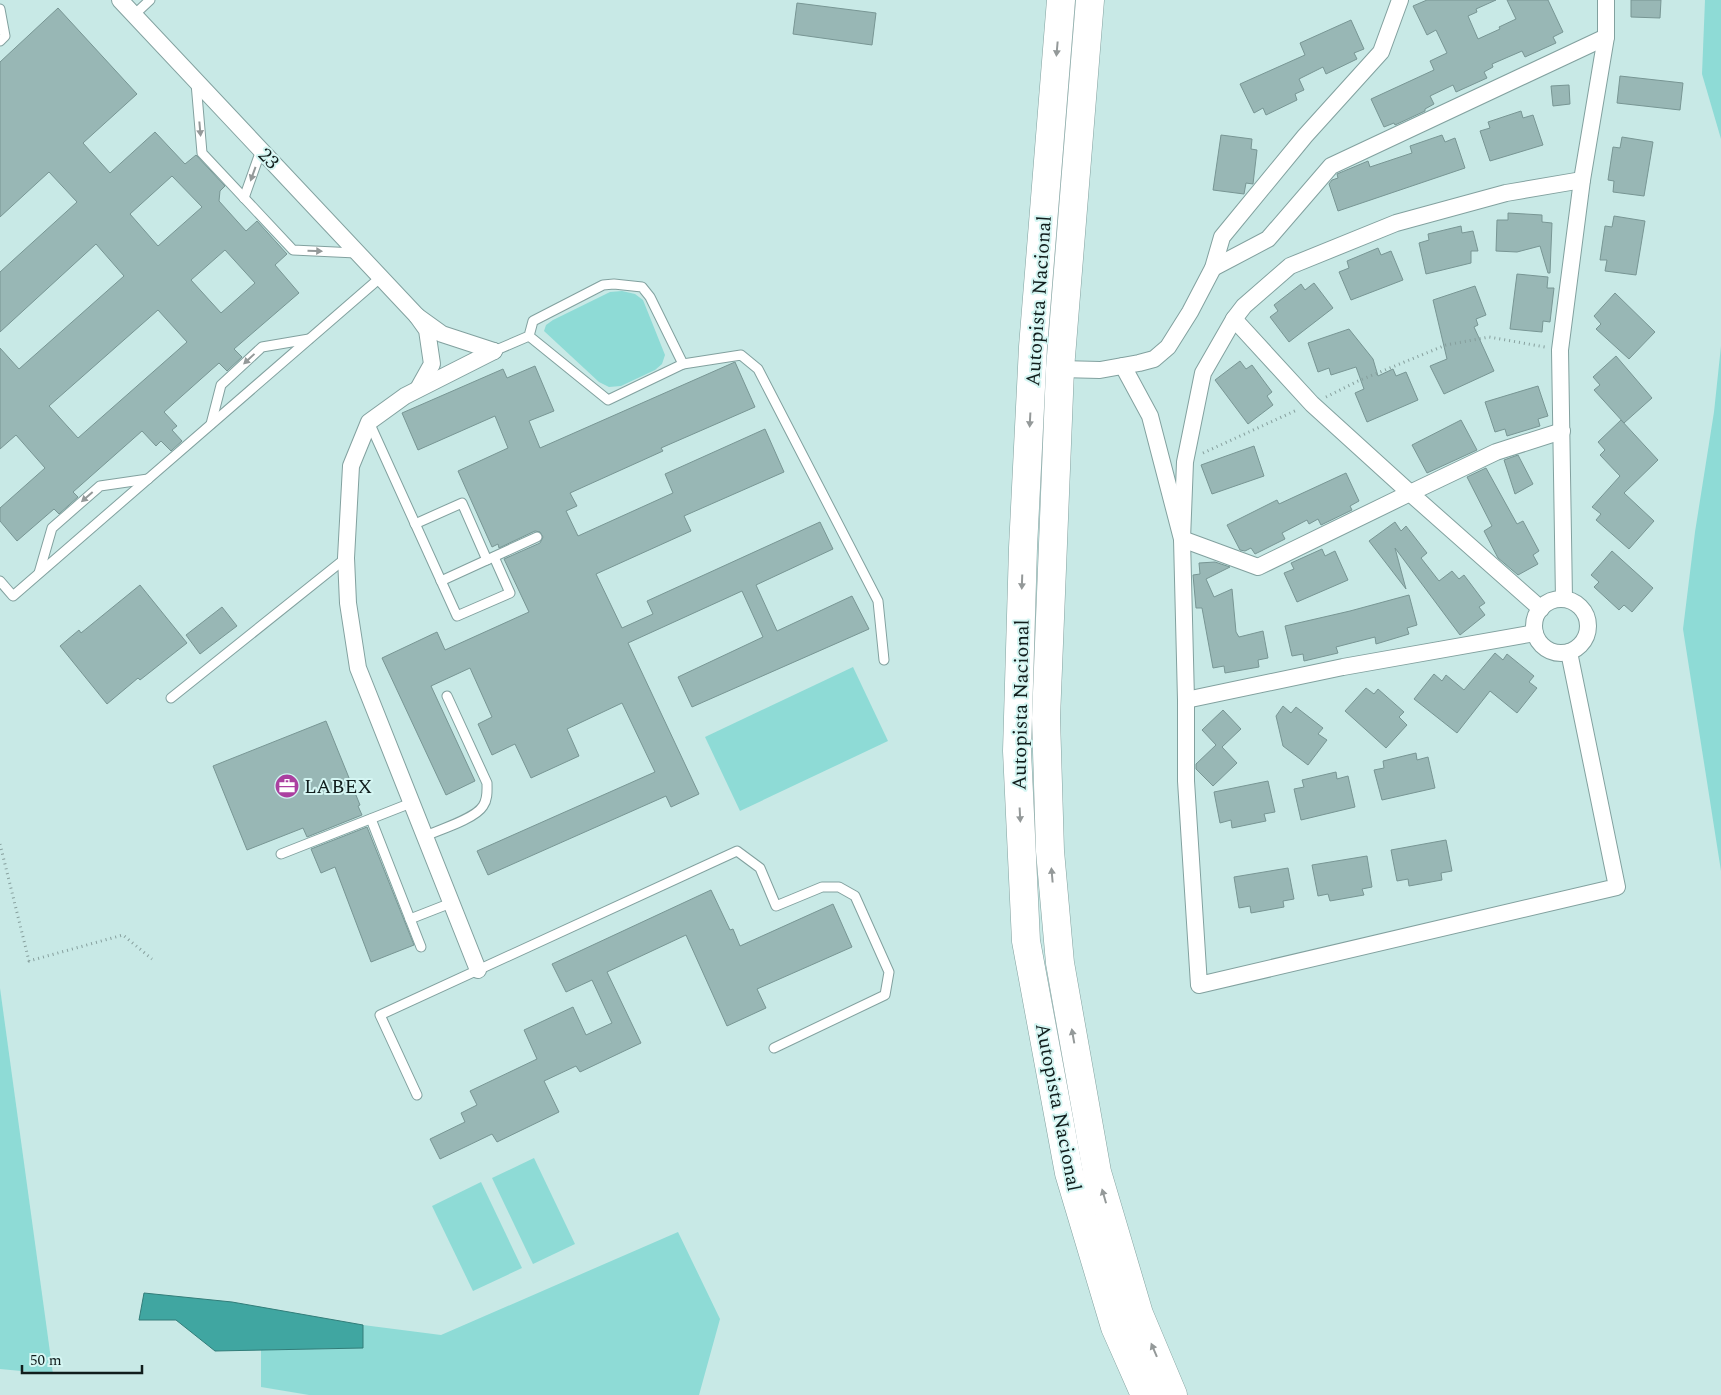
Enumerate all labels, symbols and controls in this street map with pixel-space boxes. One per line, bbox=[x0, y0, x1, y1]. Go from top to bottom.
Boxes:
one-way arrow bbox=[1053, 41, 1061, 57]
one-way arrow bbox=[196, 121, 204, 137]
street label: 23 bbox=[250, 141, 286, 176]
one-way arrow bbox=[249, 167, 257, 182]
street label: Autopista Nacional bbox=[1018, 215, 1060, 387]
one-way arrow bbox=[308, 247, 324, 255]
one-way arrow bbox=[243, 353, 255, 365]
one-way arrow bbox=[1025, 412, 1033, 428]
one-way arrow bbox=[81, 491, 93, 503]
one-way arrow bbox=[1018, 575, 1026, 591]
street label: Autopista Nacional bbox=[1005, 619, 1037, 791]
place label: LABEX bbox=[304, 772, 372, 802]
office icon: LABEX bbox=[274, 773, 300, 799]
one-way arrow bbox=[1017, 807, 1025, 823]
one-way arrow bbox=[1048, 867, 1056, 883]
street label: Autopista Nacional bbox=[1027, 1020, 1089, 1194]
one-way arrow bbox=[1068, 1028, 1076, 1044]
one-way arrow bbox=[1099, 1188, 1107, 1203]
scale bar bbox=[22, 1342, 142, 1374]
one-way arrow bbox=[1149, 1343, 1157, 1357]
text: 50 m bbox=[30, 1349, 62, 1372]

